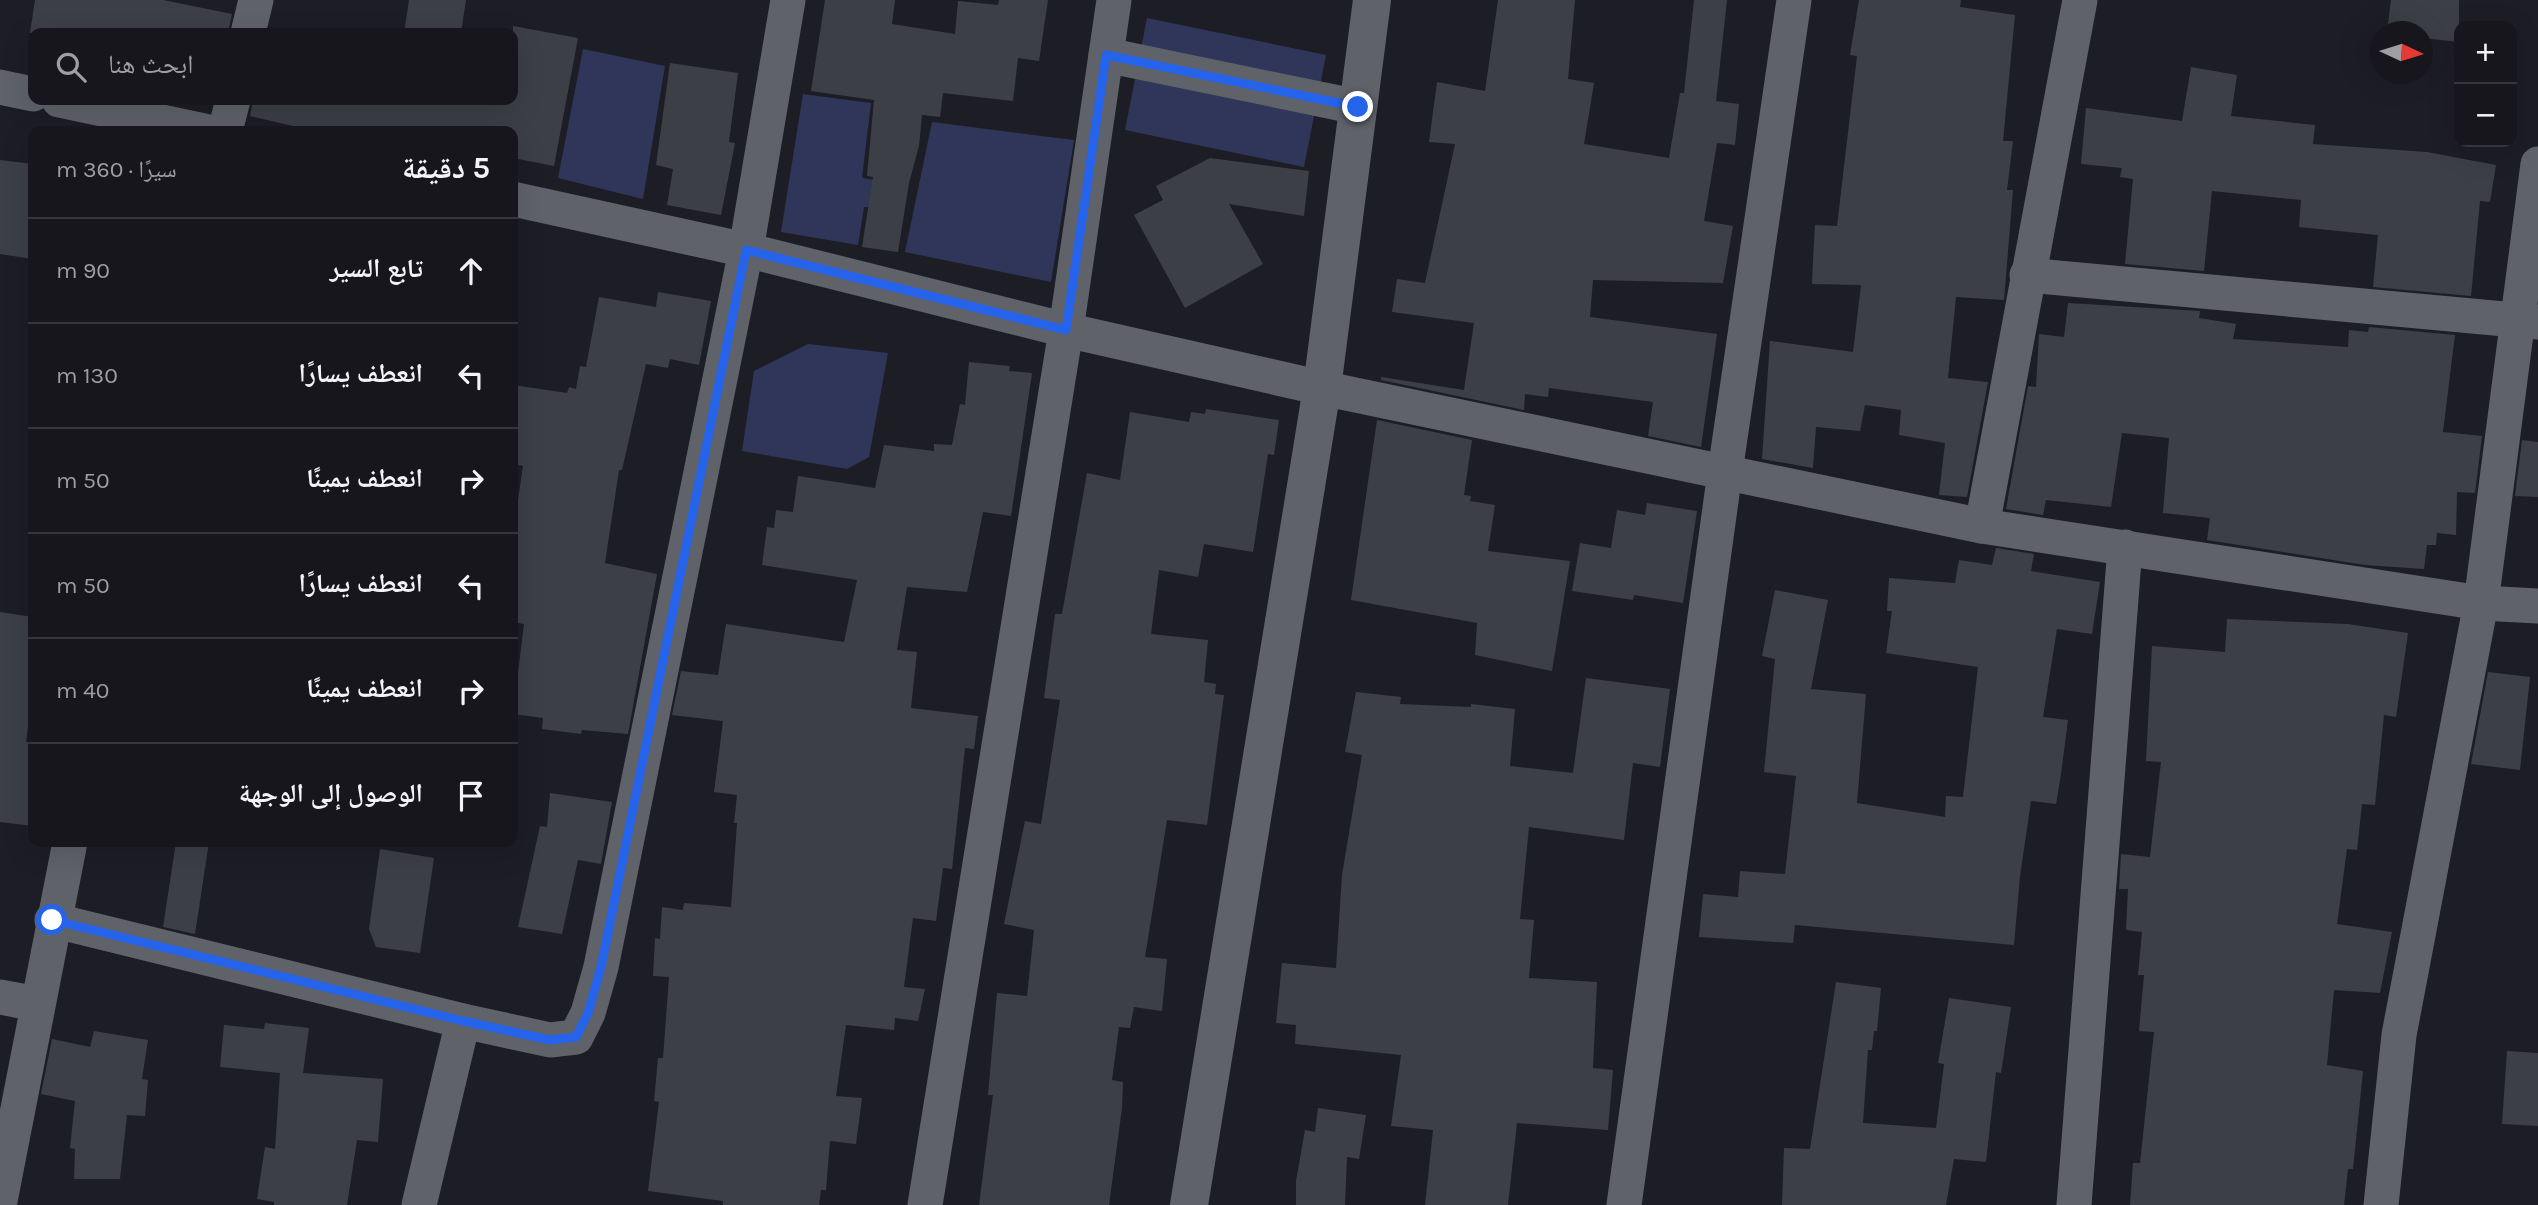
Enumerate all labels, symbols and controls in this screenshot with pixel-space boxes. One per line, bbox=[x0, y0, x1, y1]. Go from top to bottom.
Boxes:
north arrow bbox=[2370, 21, 2433, 84]
map controls bbox=[2454, 21, 2517, 147]
button: + bbox=[2454, 21, 2517, 84]
search box bbox=[28, 28, 518, 105]
icon: search bbox=[52, 48, 90, 86]
text: ابحث هنا bbox=[108, 49, 193, 80]
button: − bbox=[2454, 84, 2517, 147]
route end bbox=[1342, 91, 1373, 122]
text: 5 دقيقة bbox=[402, 150, 490, 186]
text: سيرًا · 360 m bbox=[56, 156, 177, 183]
icon: ahead bbox=[452, 252, 490, 290]
text: تابع السير bbox=[330, 253, 423, 284]
text: 90 m bbox=[56, 257, 110, 284]
icon: left bbox=[452, 357, 490, 395]
text: انعطف يسارًا bbox=[299, 358, 423, 389]
text: 130 m bbox=[56, 362, 118, 389]
icon: right bbox=[452, 462, 490, 500]
text: انعطف يمينًا bbox=[306, 463, 423, 494]
text: 50 m bbox=[56, 467, 110, 494]
icon: left bbox=[452, 567, 490, 605]
text: انعطف يسارًا bbox=[299, 568, 423, 599]
text: 50 m bbox=[56, 572, 110, 599]
icon: right bbox=[452, 672, 490, 710]
text: انعطف يمينًا bbox=[306, 673, 423, 704]
text: 40 m bbox=[56, 677, 110, 704]
icon: arrive bbox=[452, 777, 490, 815]
text: الوصول إلى الوجهة bbox=[239, 778, 423, 809]
route start bbox=[36, 904, 67, 935]

